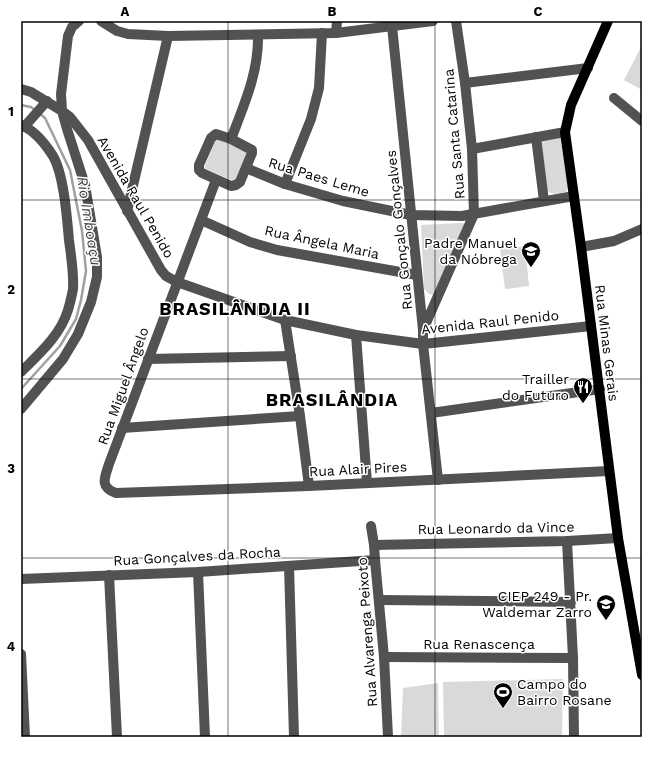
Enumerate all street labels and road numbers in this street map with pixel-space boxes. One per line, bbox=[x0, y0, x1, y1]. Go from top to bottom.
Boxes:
street label: Rua Santa Catarina bbox=[440, 68, 468, 200]
street label: Avenida Raul Penido bbox=[95, 133, 177, 261]
street label: Rua Gonçalo Gonçalves bbox=[383, 149, 415, 311]
street label: Rua Paes Leme bbox=[267, 154, 371, 200]
street label: Rua Ângela Maria bbox=[263, 222, 381, 262]
street label: Rua Minas Gerais bbox=[592, 284, 622, 402]
street label: Avenida Raul Penido bbox=[420, 307, 560, 337]
street label: Rua Miguel Ângelo bbox=[94, 325, 152, 447]
street label: Rua Alair Pires bbox=[309, 458, 407, 480]
street label: Rua Leonardo da Vince bbox=[417, 519, 575, 537]
street label: Rua Gonçalves da Rocha bbox=[113, 544, 281, 568]
street label: Rua Alvarenga Peixoto bbox=[354, 557, 380, 707]
street label: Rua Renascença bbox=[423, 636, 535, 652]

